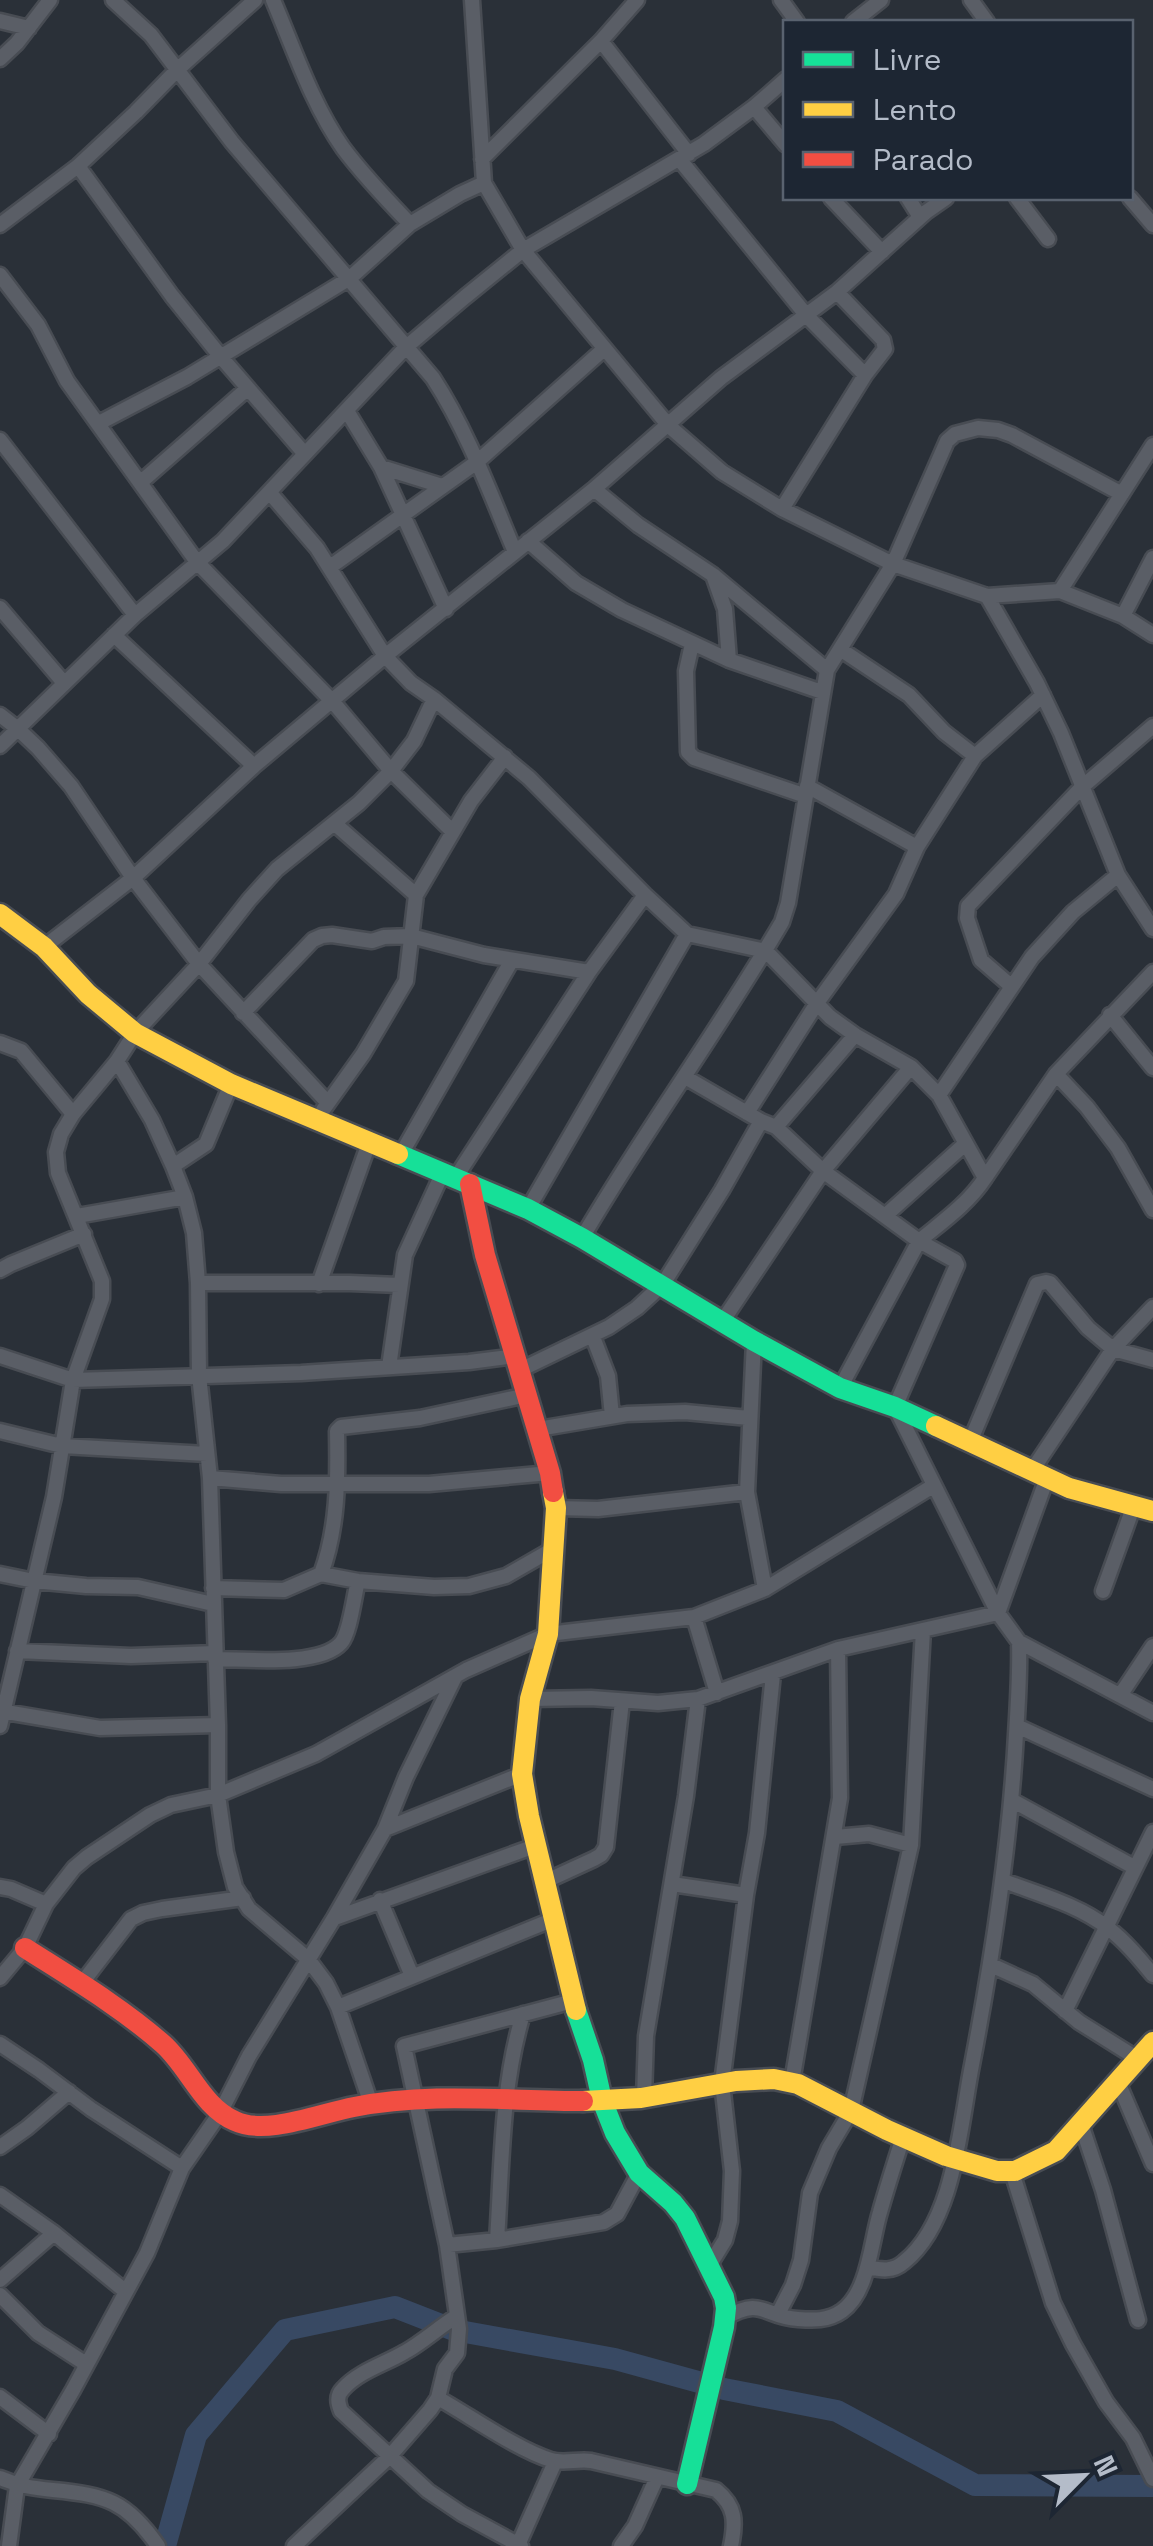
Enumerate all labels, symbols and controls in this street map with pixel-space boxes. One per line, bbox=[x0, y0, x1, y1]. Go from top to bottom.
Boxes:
legend bbox=[783, 20, 1133, 200]
text: Livre bbox=[873, 40, 941, 79]
text: Lento bbox=[873, 90, 957, 129]
text: Parado bbox=[873, 140, 973, 179]
north arrow bbox=[1033, 2426, 1133, 2526]
text: N bbox=[1086, 2450, 1126, 2482]

